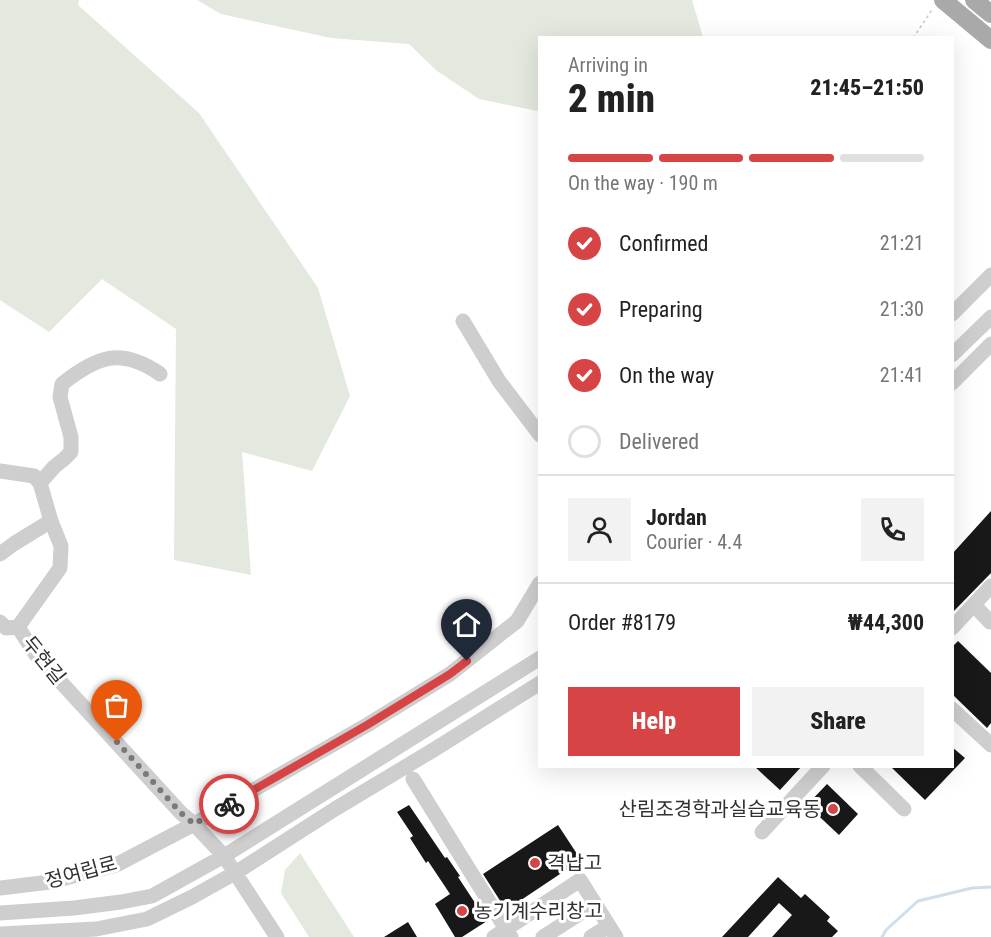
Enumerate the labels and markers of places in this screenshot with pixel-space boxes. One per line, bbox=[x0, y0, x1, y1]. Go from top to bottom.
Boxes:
pin bbox=[441, 599, 492, 661]
pin bbox=[91, 680, 142, 742]
place label: 산림조경학과실습교육동 bbox=[619, 797, 821, 821]
marker: 산림조경학과실습교육동 bbox=[826, 802, 840, 816]
place label: 격납고 bbox=[547, 851, 602, 875]
marker: 격납고 bbox=[528, 856, 542, 870]
place label: 농기계수리창고 bbox=[474, 899, 603, 923]
marker: 농기계수리창고 bbox=[455, 904, 469, 918]

